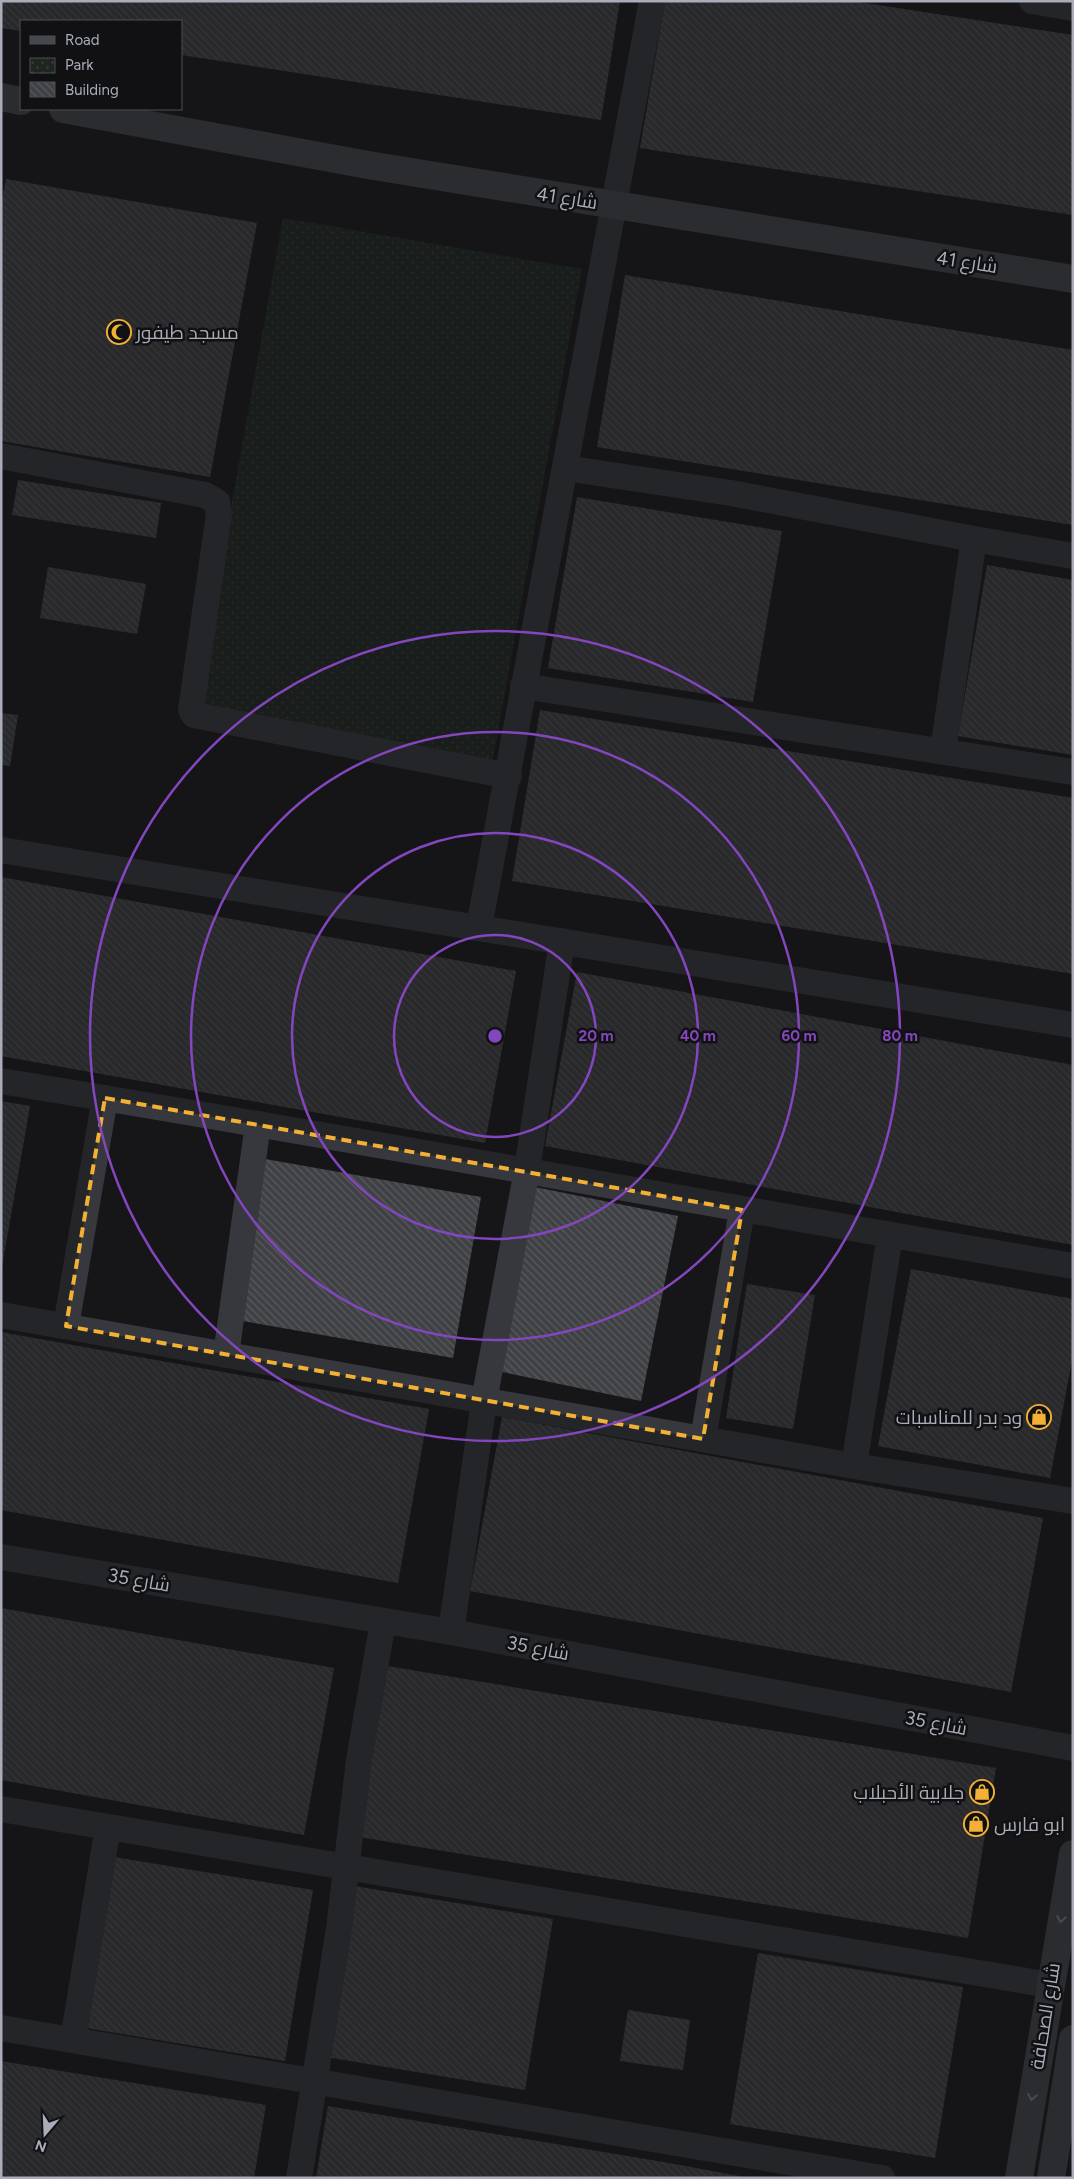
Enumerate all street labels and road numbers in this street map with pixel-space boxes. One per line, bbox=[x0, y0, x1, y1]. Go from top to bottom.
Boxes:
street label: شارع 41 bbox=[535, 182, 599, 216]
street label: شارع 41 bbox=[935, 246, 999, 280]
street label: شارع 35 bbox=[106, 1563, 172, 1599]
street label: شارع 35 bbox=[505, 1631, 571, 1667]
street label: شارع 35 bbox=[903, 1706, 969, 1742]
street label: شارع الصحافة bbox=[1025, 1961, 1067, 2071]

